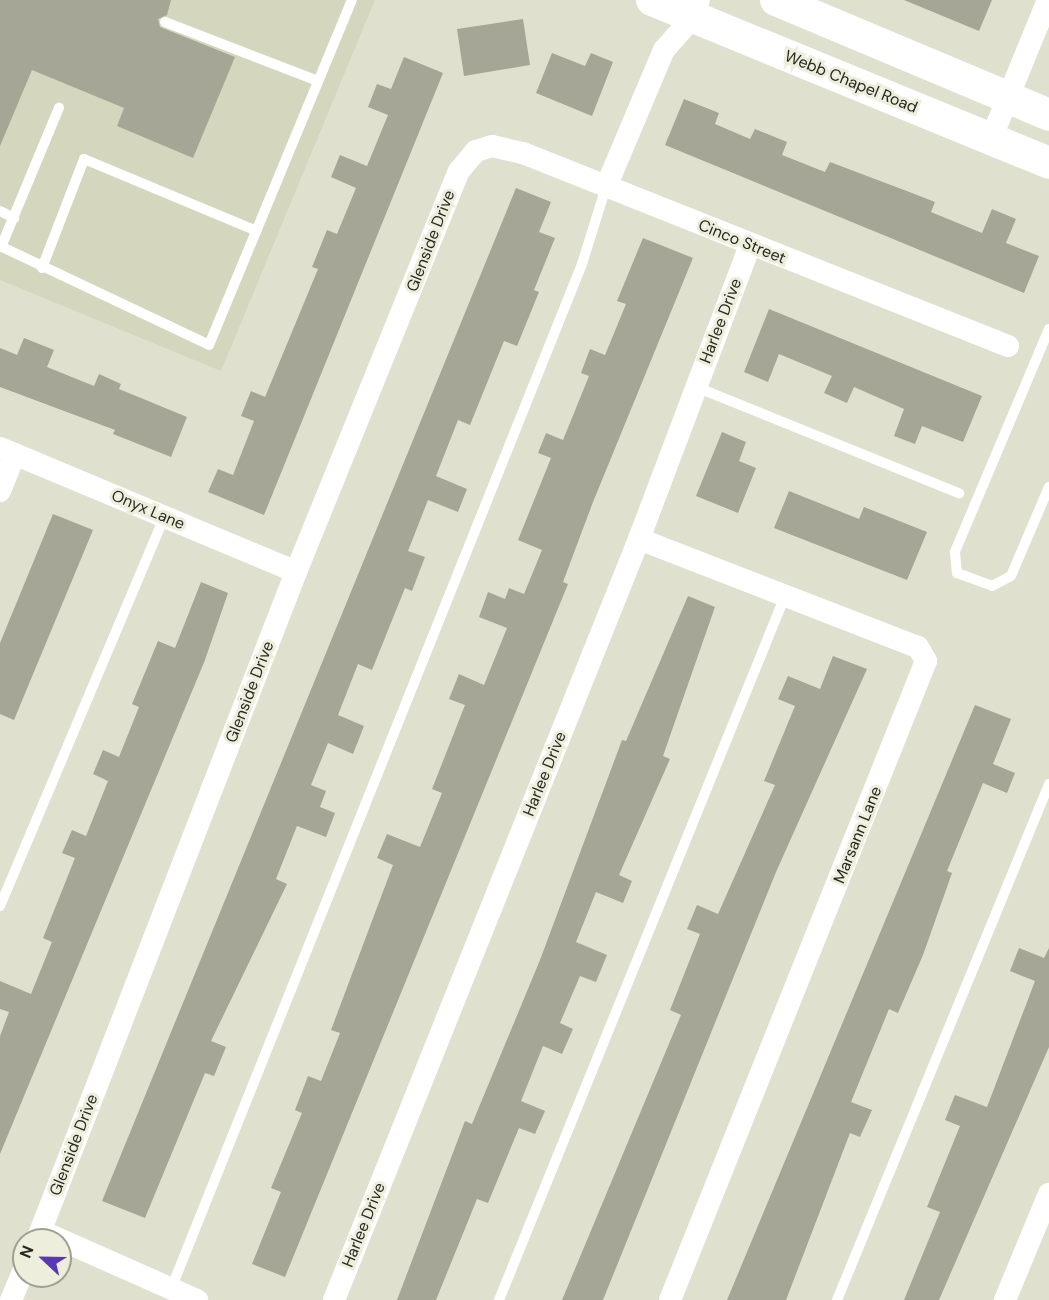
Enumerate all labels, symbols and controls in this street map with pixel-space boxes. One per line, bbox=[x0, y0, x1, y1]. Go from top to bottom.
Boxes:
street label: Webb Chapel Road bbox=[782, 47, 920, 117]
street label: Glenside Drive bbox=[403, 188, 459, 294]
street label: Cinco Street bbox=[695, 216, 789, 268]
street label: Harlee Drive bbox=[696, 276, 746, 366]
street label: Onyx Lane bbox=[108, 486, 188, 534]
street label: Glenside Drive bbox=[222, 639, 278, 745]
street label: Harlee Drive bbox=[519, 729, 571, 819]
street label: Marsann Lane bbox=[830, 784, 886, 886]
street label: Glenside Drive bbox=[46, 1092, 102, 1198]
street label: Harlee Drive bbox=[338, 1180, 390, 1270]
north arrow bbox=[12, 1228, 72, 1288]
text: N bbox=[15, 1242, 39, 1261]

